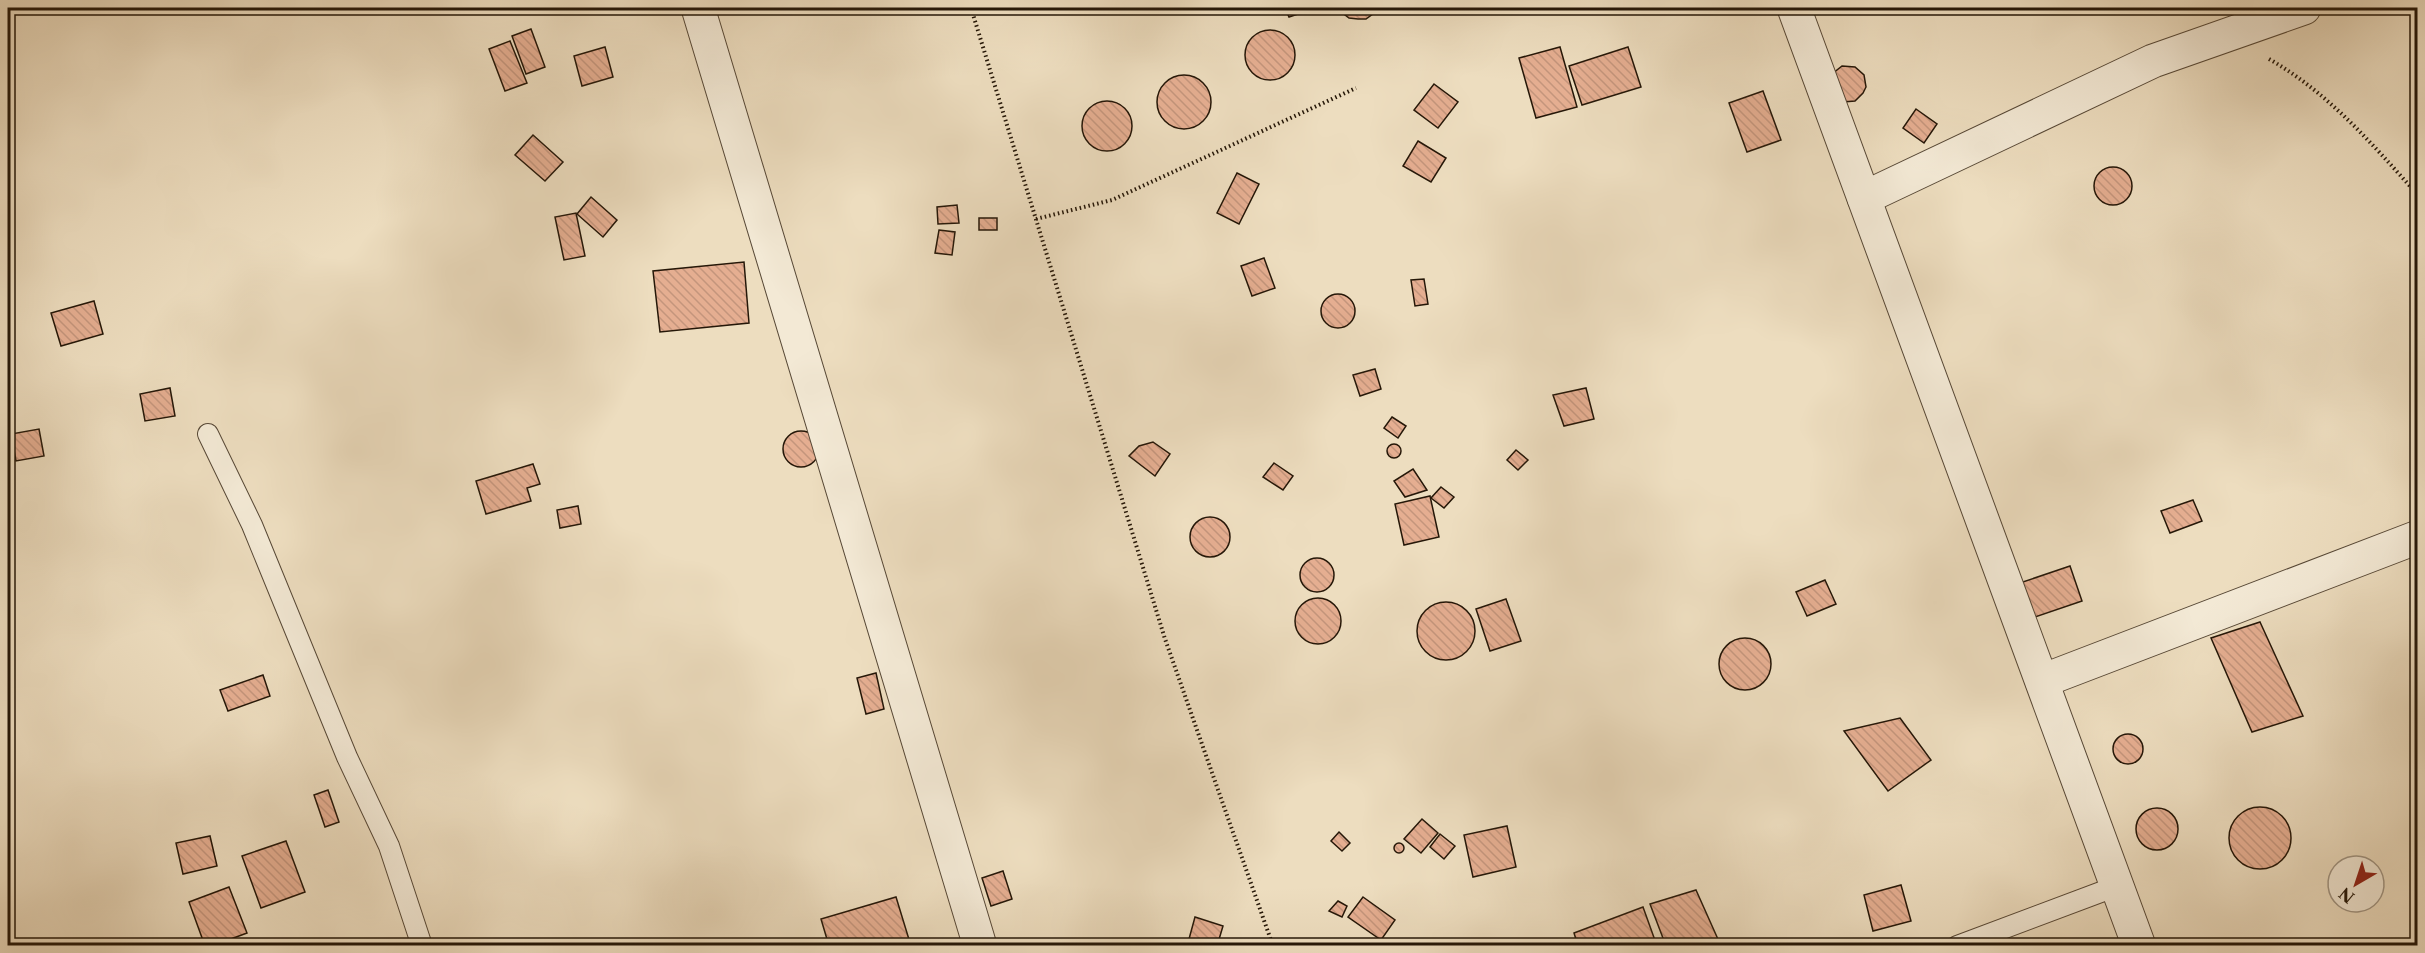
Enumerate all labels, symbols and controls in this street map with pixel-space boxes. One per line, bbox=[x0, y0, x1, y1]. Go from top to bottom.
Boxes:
north arrow bbox=[2326, 854, 2386, 914]
text: N bbox=[2335, 883, 2358, 908]

